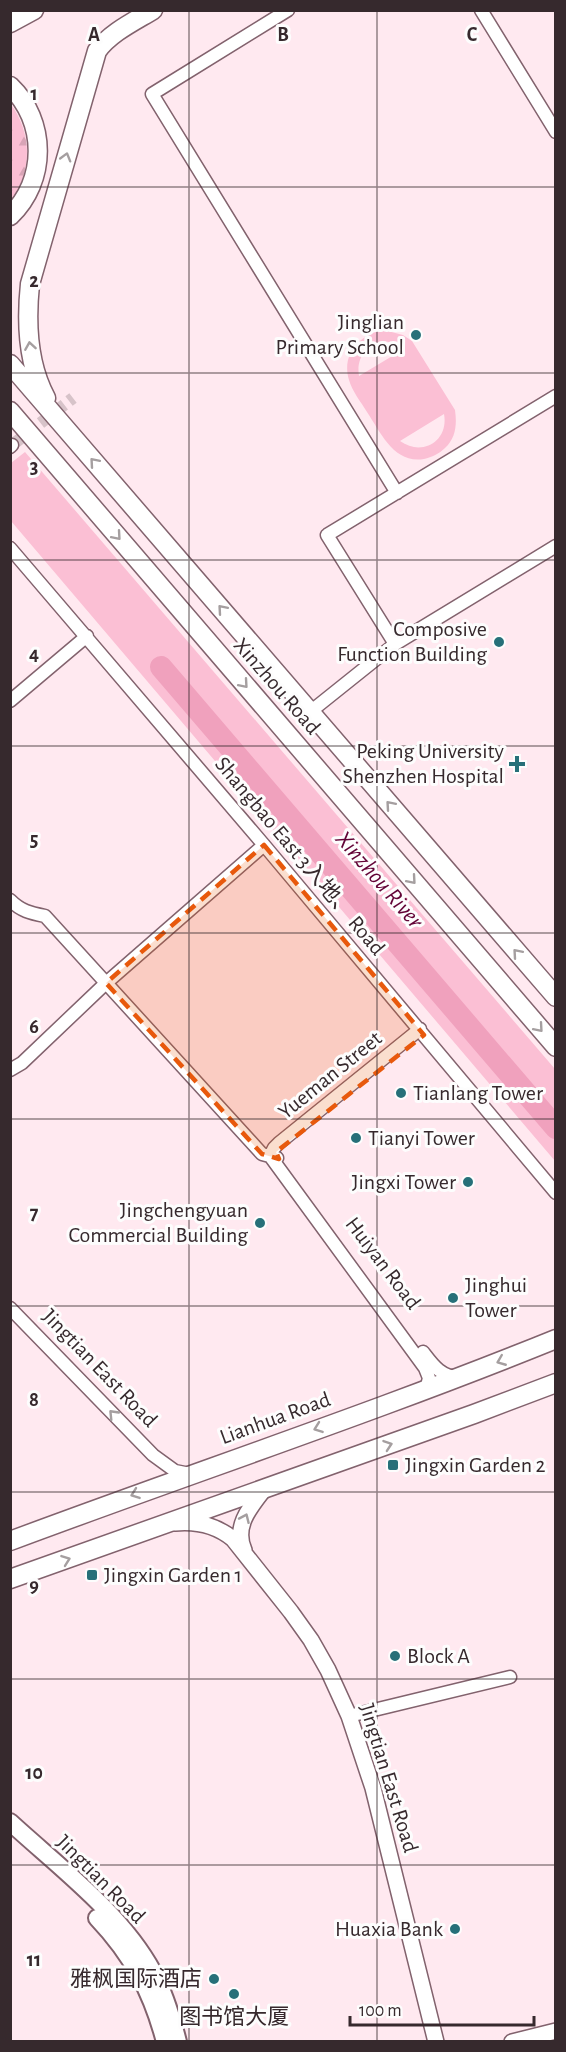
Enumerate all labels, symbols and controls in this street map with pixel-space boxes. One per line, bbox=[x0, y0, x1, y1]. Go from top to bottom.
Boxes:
text: A bbox=[88, 25, 100, 45]
text: B bbox=[277, 25, 289, 45]
text: C bbox=[467, 25, 478, 45]
text: 1 bbox=[30, 84, 38, 104]
one-way arrow bbox=[59, 152, 71, 163]
text: 2 bbox=[29, 271, 39, 291]
place label: Jinglian Primary School bbox=[276, 311, 404, 358]
marker: Jinglian Primary School bbox=[409, 328, 423, 342]
one-way arrow bbox=[25, 342, 37, 351]
text: 3 bbox=[30, 457, 38, 477]
one-way arrow bbox=[91, 458, 102, 469]
one-way arrow bbox=[110, 529, 121, 540]
one-way arrow bbox=[218, 605, 229, 616]
place label: Composive Function Building bbox=[337, 618, 487, 665]
street label: Xinzhou Road bbox=[229, 634, 325, 738]
marker: Composive Function Building bbox=[492, 635, 506, 649]
text: 4 bbox=[29, 644, 39, 664]
one-way arrow bbox=[237, 677, 248, 688]
place label: Peking University Shenzhen Hospital bbox=[343, 740, 505, 787]
street label: Shangbao East 3入地、 Road bbox=[211, 752, 390, 959]
marker: Peking University Shenzhen Hospital bbox=[508, 755, 526, 773]
one-way arrow bbox=[386, 801, 397, 812]
water label: Xinzhou River bbox=[330, 826, 428, 934]
text: 5 bbox=[30, 830, 38, 850]
one-way arrow bbox=[405, 873, 416, 884]
one-way arrow bbox=[513, 949, 524, 960]
text: 6 bbox=[29, 1017, 39, 1037]
one-way arrow bbox=[532, 1021, 543, 1032]
street label: Yueman Street bbox=[274, 1027, 386, 1123]
place label: Tianlang Tower bbox=[413, 1082, 543, 1104]
marker: Tianlang Tower bbox=[394, 1086, 408, 1100]
place label: Tianyi Tower bbox=[368, 1127, 475, 1149]
marker: Tianyi Tower bbox=[349, 1131, 363, 1145]
place label: Jingxi Tower bbox=[352, 1171, 456, 1193]
marker: Jingxi Tower bbox=[461, 1175, 475, 1189]
place label: Jingchengyuan Commercial Building bbox=[69, 1199, 248, 1246]
text: 7 bbox=[30, 1203, 39, 1223]
street label: Huiyan Road bbox=[341, 1213, 425, 1313]
marker: Jingchengyuan Commercial Building bbox=[253, 1216, 267, 1230]
place label: Jinghui Tower bbox=[465, 1274, 527, 1321]
marker: Jinghui Tower bbox=[446, 1291, 460, 1305]
street label: Jingtian East Road bbox=[38, 1305, 162, 1431]
one-way arrow bbox=[497, 1354, 508, 1366]
street label: Lianhua Road bbox=[217, 1388, 333, 1448]
text: 8 bbox=[29, 1390, 39, 1410]
one-way arrow bbox=[109, 1410, 120, 1421]
one-way arrow bbox=[313, 1421, 324, 1434]
one-way arrow bbox=[382, 1439, 393, 1452]
place label: Jingxin Garden 2 bbox=[405, 1454, 546, 1476]
marker: Jingxin Garden 2 bbox=[386, 1458, 400, 1472]
one-way arrow bbox=[130, 1487, 141, 1500]
one-way arrow bbox=[238, 1513, 250, 1524]
one-way arrow bbox=[60, 1554, 70, 1567]
place label: Jingxin Garden 1 bbox=[104, 1564, 242, 1586]
marker: Jingxin Garden 1 bbox=[85, 1568, 99, 1582]
text: 9 bbox=[29, 1576, 39, 1596]
place label: Block A bbox=[407, 1645, 470, 1667]
marker: Block A bbox=[388, 1649, 402, 1663]
street label: Jingtian East Road bbox=[356, 1701, 422, 1855]
text: 10 bbox=[25, 1763, 43, 1783]
street label: Jingtian Road bbox=[52, 1830, 150, 1928]
place label: Huaxia Bank bbox=[335, 1918, 443, 1940]
marker: Huaxia Bank bbox=[448, 1922, 462, 1936]
text: 11 bbox=[27, 1950, 41, 1970]
place label: 雅枫国际酒店 bbox=[70, 1967, 202, 1990]
marker: 雅枫国际酒店 bbox=[207, 1972, 221, 1986]
marker: 图书馆大厦 bbox=[227, 1987, 241, 2001]
scale bar bbox=[350, 1989, 534, 2027]
text: 100 m bbox=[359, 2002, 402, 2020]
place label: 图书馆大厦 bbox=[179, 2005, 289, 2028]

